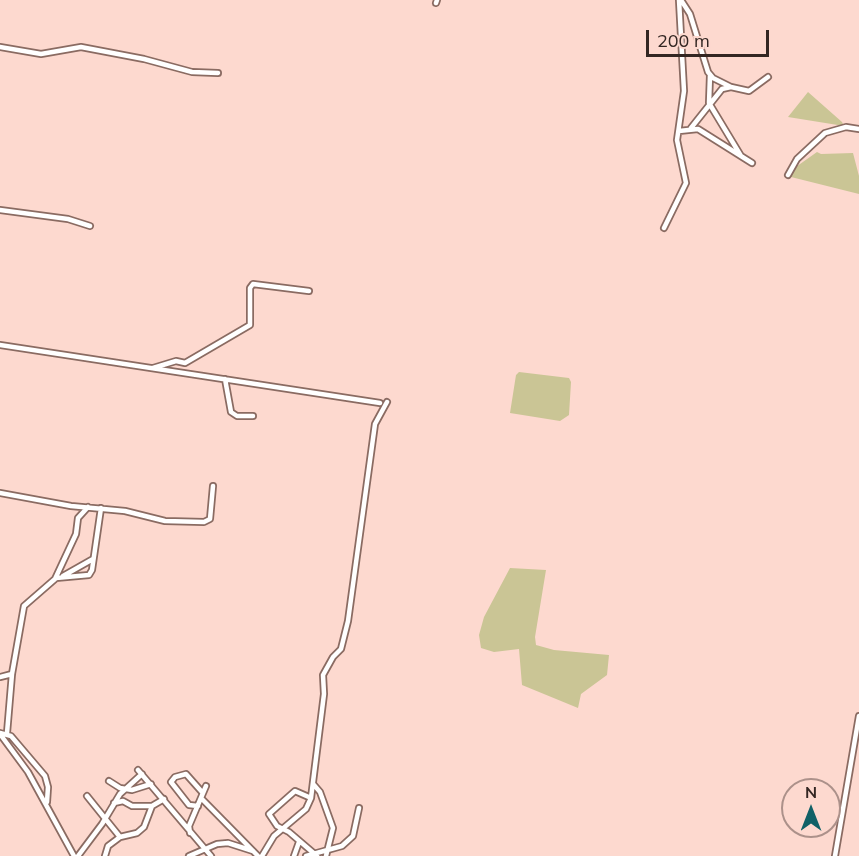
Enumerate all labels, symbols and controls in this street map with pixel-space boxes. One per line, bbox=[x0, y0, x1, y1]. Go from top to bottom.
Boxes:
scale bar bbox=[649, 18, 772, 56]
text: 200 m bbox=[657, 29, 710, 52]
north arrow bbox=[781, 778, 841, 838]
text: N bbox=[805, 782, 817, 802]

